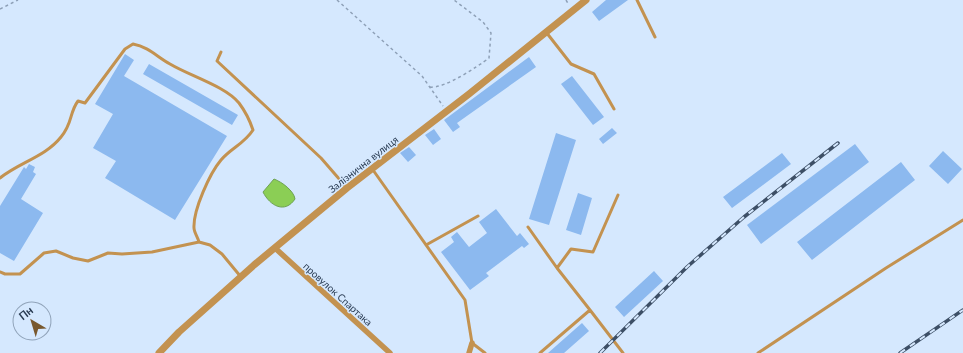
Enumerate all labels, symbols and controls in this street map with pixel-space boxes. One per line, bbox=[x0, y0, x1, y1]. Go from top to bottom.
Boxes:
street label: Залізнична вулиця bbox=[326, 133, 400, 195]
street label: провулок Спартака bbox=[301, 260, 375, 328]
north arrow bbox=[12, 301, 52, 341]
text: Пн bbox=[16, 303, 35, 322]

